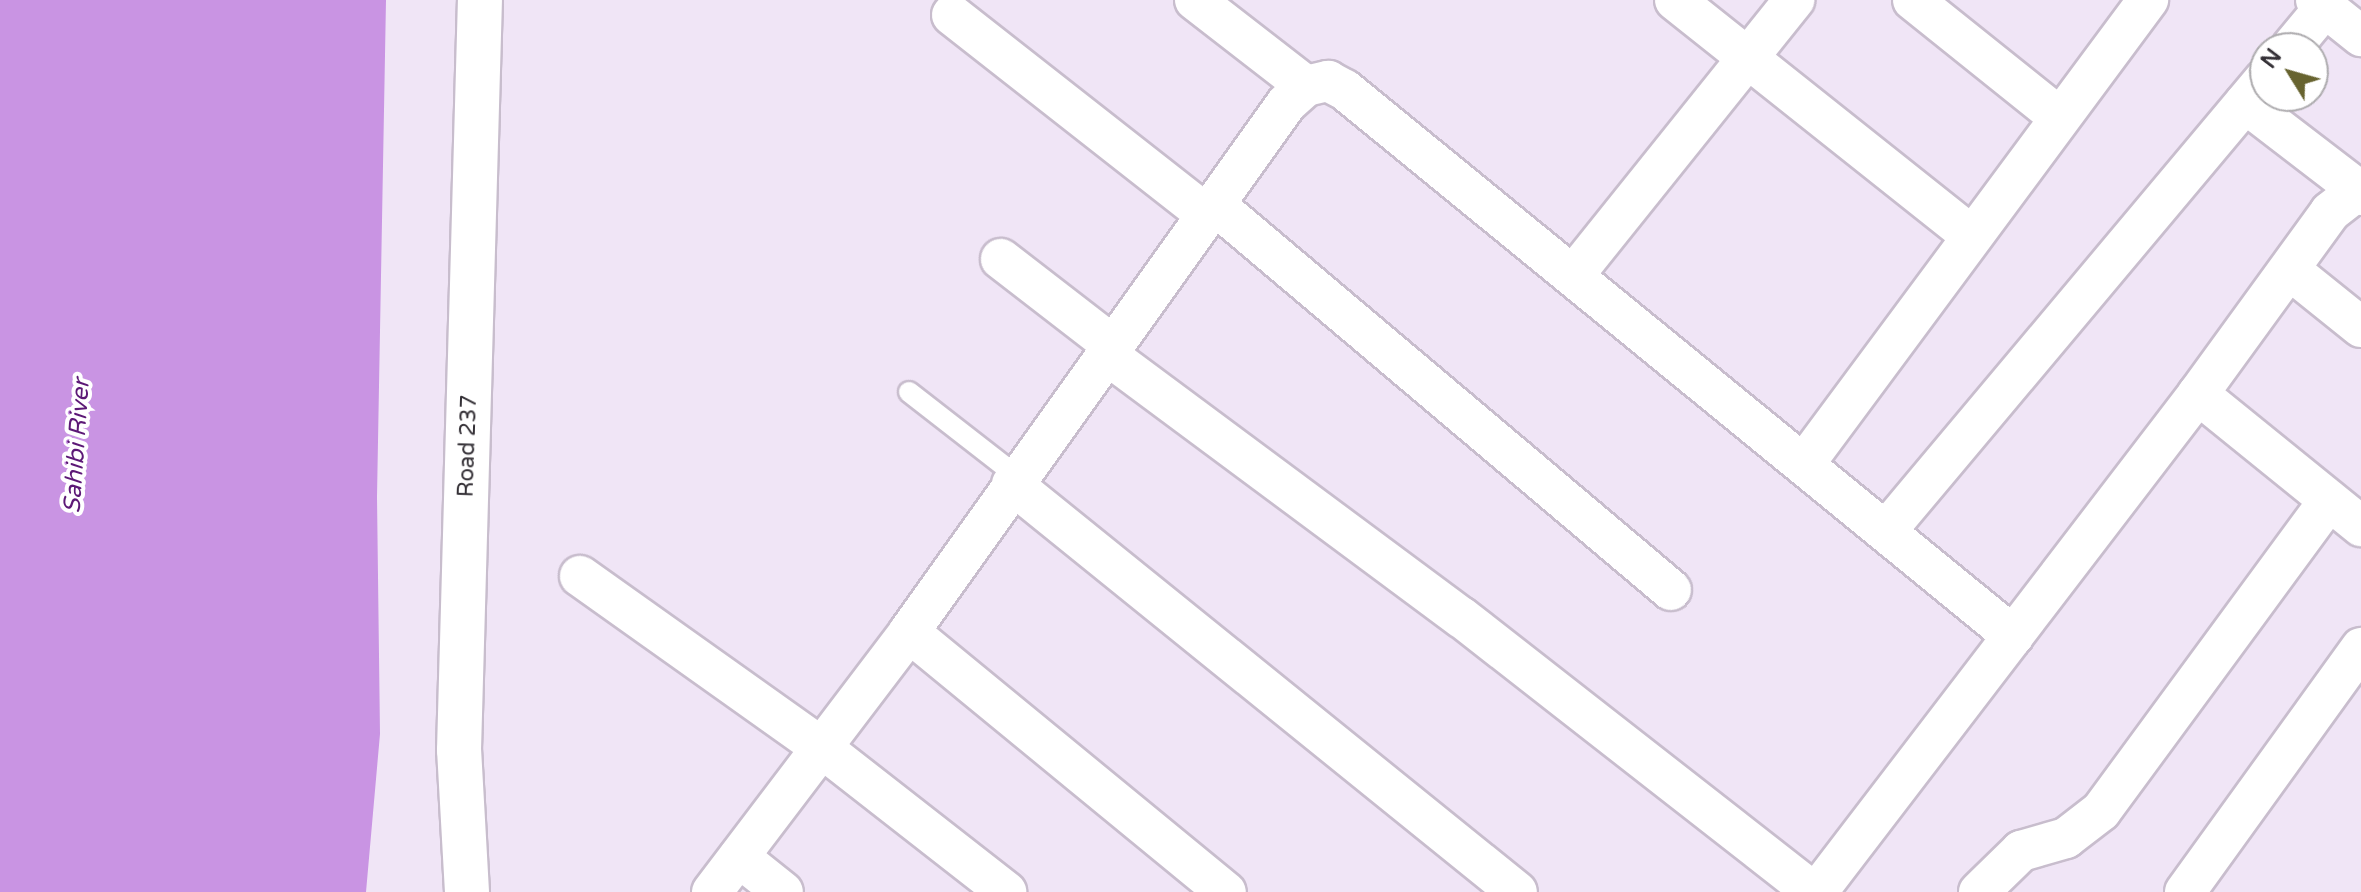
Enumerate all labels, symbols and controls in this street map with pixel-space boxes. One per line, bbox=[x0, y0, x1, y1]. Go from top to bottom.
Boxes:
north arrow bbox=[2249, 32, 2329, 112]
text: N bbox=[2256, 44, 2287, 74]
water label: Sahibi River bbox=[58, 378, 96, 514]
street label: Road 237 bbox=[453, 394, 483, 498]

